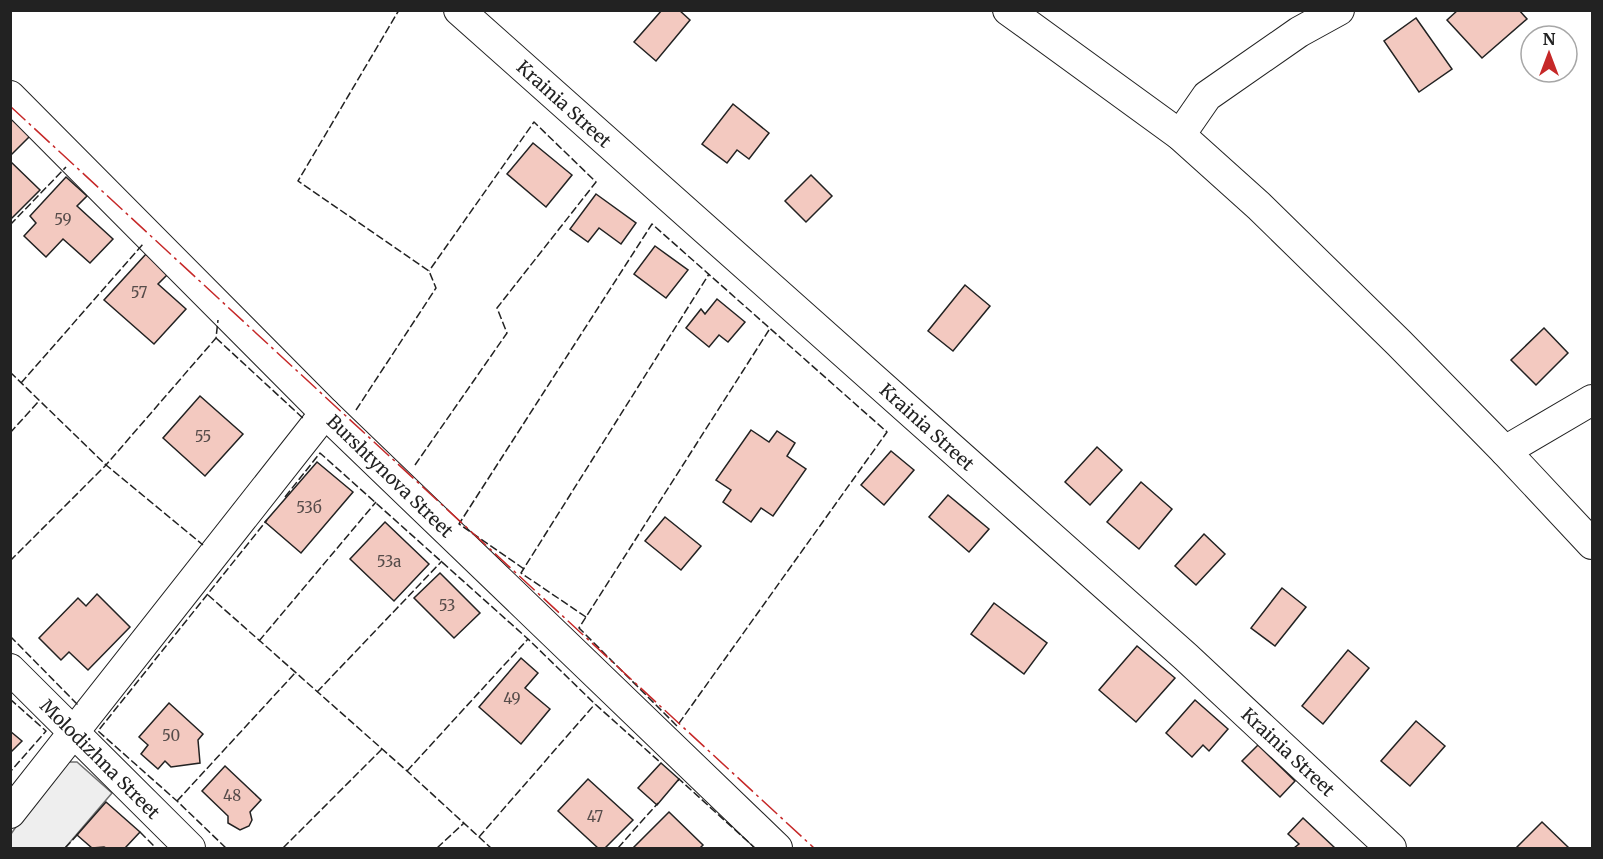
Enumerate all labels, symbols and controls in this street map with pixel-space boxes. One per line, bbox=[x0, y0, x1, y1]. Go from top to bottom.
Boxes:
north arrow bbox=[1519, 24, 1579, 84]
text: N bbox=[1543, 29, 1556, 49]
street label: Krainia Street bbox=[512, 55, 616, 153]
house number: 59 bbox=[54, 210, 72, 229]
house number: 57 bbox=[131, 283, 148, 302]
street label: Krainia Street bbox=[875, 378, 979, 476]
street label: Burshtynova Street bbox=[322, 410, 458, 542]
house number: 55 bbox=[195, 427, 211, 446]
house number: 53б bbox=[296, 498, 322, 517]
house number: 53а bbox=[377, 552, 401, 571]
house number: 53 bbox=[439, 596, 455, 615]
house number: 49 bbox=[503, 689, 521, 708]
street label: Molodizhna Street bbox=[35, 694, 165, 824]
street label: Krainia Street bbox=[1236, 703, 1340, 801]
house number: 50 bbox=[162, 726, 180, 745]
house number: 48 bbox=[223, 786, 241, 805]
house number: 47 bbox=[587, 807, 604, 826]

